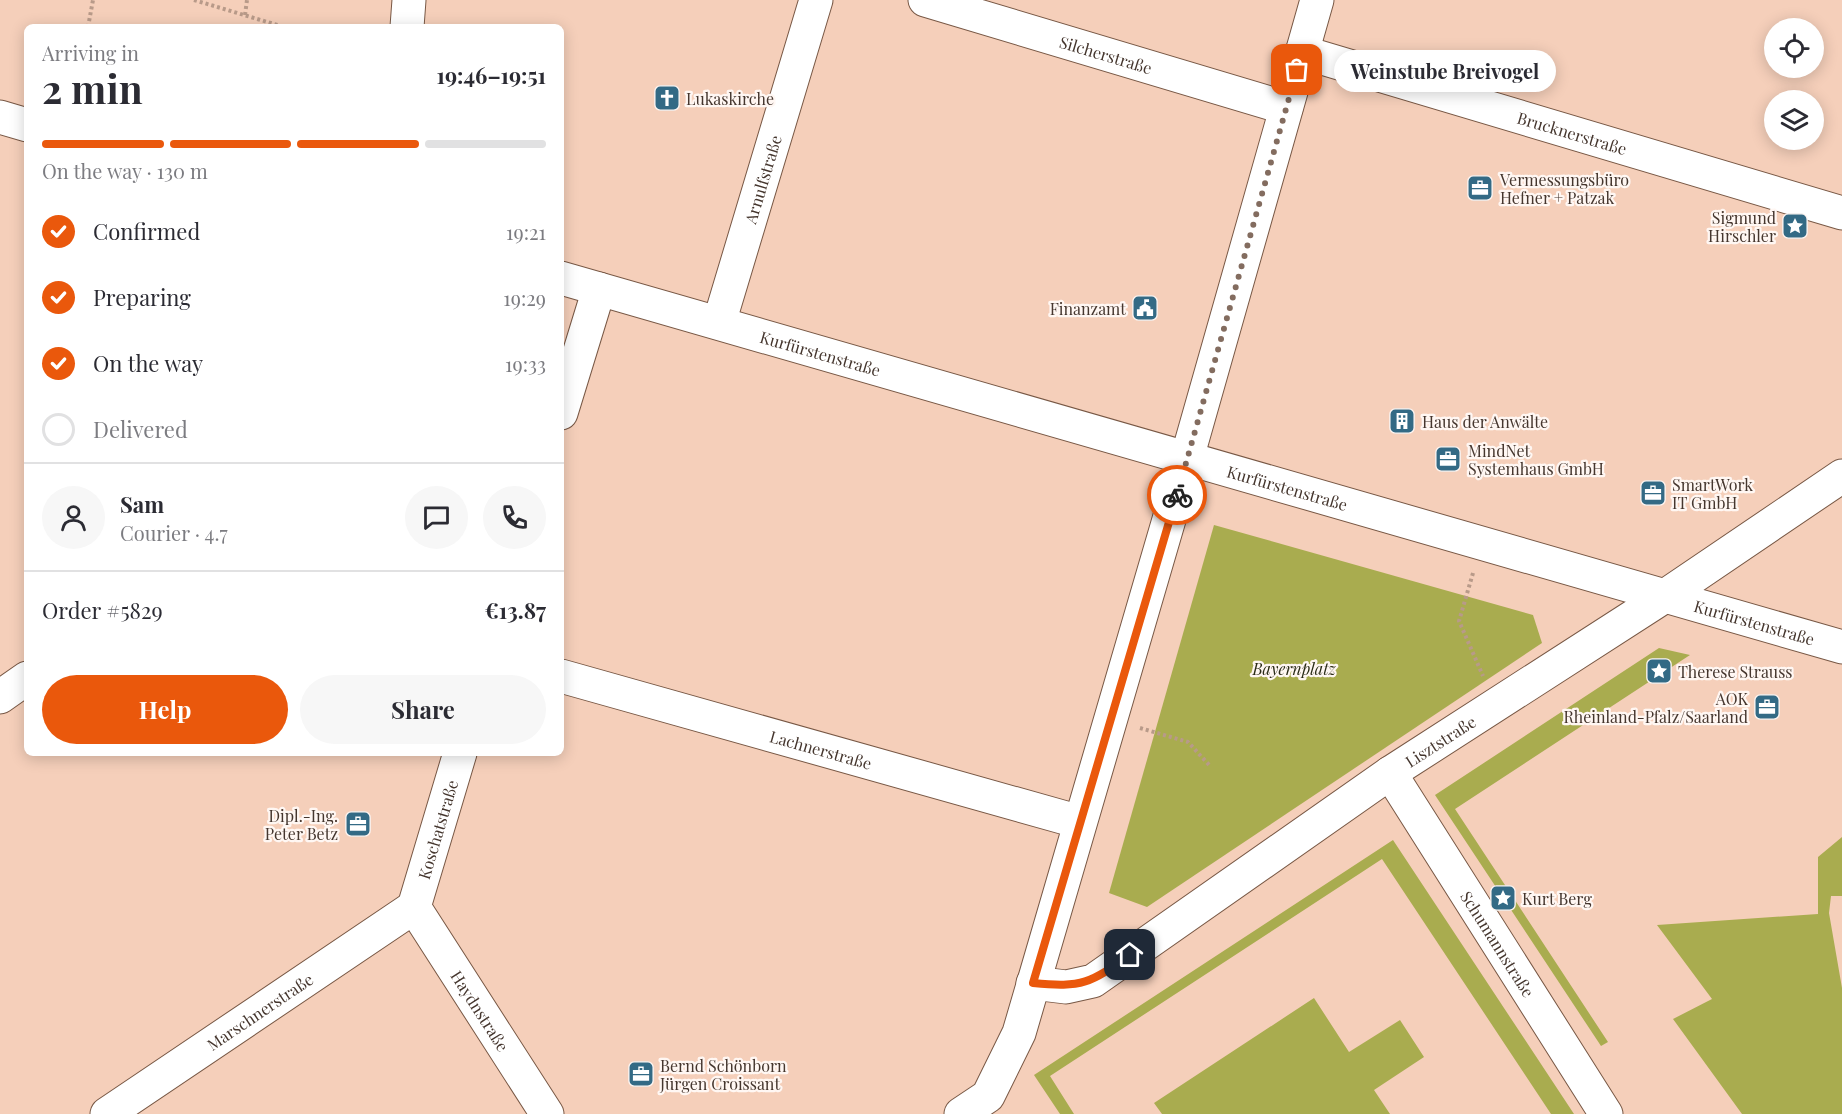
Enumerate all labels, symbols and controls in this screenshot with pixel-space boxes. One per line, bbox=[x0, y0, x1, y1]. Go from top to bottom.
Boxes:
map controls bbox=[1764, 18, 1824, 150]
button: locate bbox=[1764, 18, 1824, 78]
street label: Silcherstraße bbox=[1057, 30, 1155, 78]
text: Arriving in bbox=[42, 39, 139, 66]
pin bbox=[1271, 44, 1322, 95]
callout: Weinstube Breivogel bbox=[1333, 49, 1555, 91]
icon: bag bbox=[1280, 53, 1313, 86]
text: Weinstube Breivogel bbox=[1351, 57, 1539, 84]
text: 19:46–19:51 bbox=[437, 60, 546, 90]
text: 2 min bbox=[42, 62, 143, 114]
church icon: Lukaskirche bbox=[652, 83, 682, 113]
place label: Lukaskirche bbox=[686, 88, 774, 109]
button: layers bbox=[1764, 90, 1824, 150]
street label: Brucknerstraße bbox=[1515, 106, 1629, 159]
street label: Arnulfstraße bbox=[739, 133, 785, 227]
text: On the way · 130 m bbox=[42, 157, 208, 184]
place label: Vermessungsbüro Hefner + Patzak bbox=[1499, 169, 1629, 208]
office icon: Vermessungsbüro Hefner + Patzak bbox=[1465, 173, 1495, 203]
place label: Sigmund Hirschler bbox=[1708, 207, 1776, 246]
place icon: Sigmund Hirschler bbox=[1780, 211, 1810, 241]
icon: check bbox=[42, 215, 75, 248]
text: Confirmed bbox=[93, 216, 200, 246]
text: 19:21 bbox=[506, 218, 546, 245]
icon: check bbox=[42, 281, 75, 314]
text: Preparing bbox=[93, 282, 191, 312]
text: 19:29 bbox=[503, 284, 546, 311]
public building icon: Finanzamt bbox=[1130, 293, 1160, 323]
place label: Finanzamt bbox=[1050, 298, 1126, 319]
street label: Kurfürstenstraße bbox=[758, 325, 883, 380]
icon: check bbox=[42, 347, 75, 380]
text: On the way bbox=[93, 348, 203, 378]
text: 19:33 bbox=[505, 350, 546, 377]
building icon: Haus der Anwälte bbox=[1387, 406, 1417, 436]
place label: Haus der Anwälte bbox=[1422, 411, 1548, 432]
text: Delivered bbox=[93, 414, 188, 444]
place label: MindNet Systemhaus GmbH bbox=[1468, 440, 1604, 479]
office icon: MindNet Systemhaus GmbH bbox=[1433, 444, 1463, 474]
street label: Kurfürstenstraße bbox=[1225, 460, 1350, 515]
courier bbox=[1147, 465, 1207, 525]
place label: SmartWork IT GmbH bbox=[1672, 474, 1753, 513]
office icon: SmartWork IT GmbH bbox=[1638, 478, 1668, 508]
icon: bike bbox=[1161, 479, 1194, 512]
button: person bbox=[42, 486, 105, 549]
button: chat bbox=[405, 486, 468, 549]
button: phone bbox=[483, 486, 546, 549]
text: Sam bbox=[120, 489, 164, 519]
text: Courier · 4.7 bbox=[120, 519, 228, 546]
street label: Kurfürstenstraße bbox=[1692, 594, 1817, 649]
text: Order #5829 bbox=[42, 595, 163, 625]
text: €13.87 bbox=[485, 595, 546, 625]
place icon: Therese Strauss bbox=[1644, 656, 1674, 686]
park label: Bayernplatz bbox=[1251, 658, 1337, 679]
place label: Therese Strauss bbox=[1678, 661, 1792, 682]
button: Help bbox=[42, 675, 288, 744]
button: Share bbox=[300, 675, 546, 744]
place label: AOK Rheinland-Pfalz/Saarland bbox=[1563, 688, 1749, 727]
office icon: AOK Rheinland-Pfalz/Saarland bbox=[1752, 692, 1782, 722]
street label: Lisztstraße bbox=[1401, 710, 1479, 771]
street label: Lachnerstraße bbox=[768, 725, 874, 773]
street label: Koschatstraße bbox=[412, 777, 462, 882]
place label: Dipl.-Ing. Peter Betz bbox=[265, 805, 338, 844]
office icon: Dipl.-Ing. Peter Betz bbox=[343, 809, 373, 839]
place icon: Kurt Berg bbox=[1488, 883, 1518, 913]
street label: Schumannstraße bbox=[1457, 887, 1540, 1001]
place label: Kurt Berg bbox=[1522, 888, 1592, 909]
pin bbox=[1104, 929, 1155, 980]
icon: home bbox=[1113, 938, 1146, 971]
street label: Haydnstraße bbox=[447, 966, 514, 1055]
street label: Marschnerstraße bbox=[202, 968, 317, 1054]
place label: Bernd Schönborn Jürgen Croissant bbox=[659, 1055, 787, 1094]
office icon: Bernd Schönborn Jürgen Croissant bbox=[626, 1059, 656, 1089]

